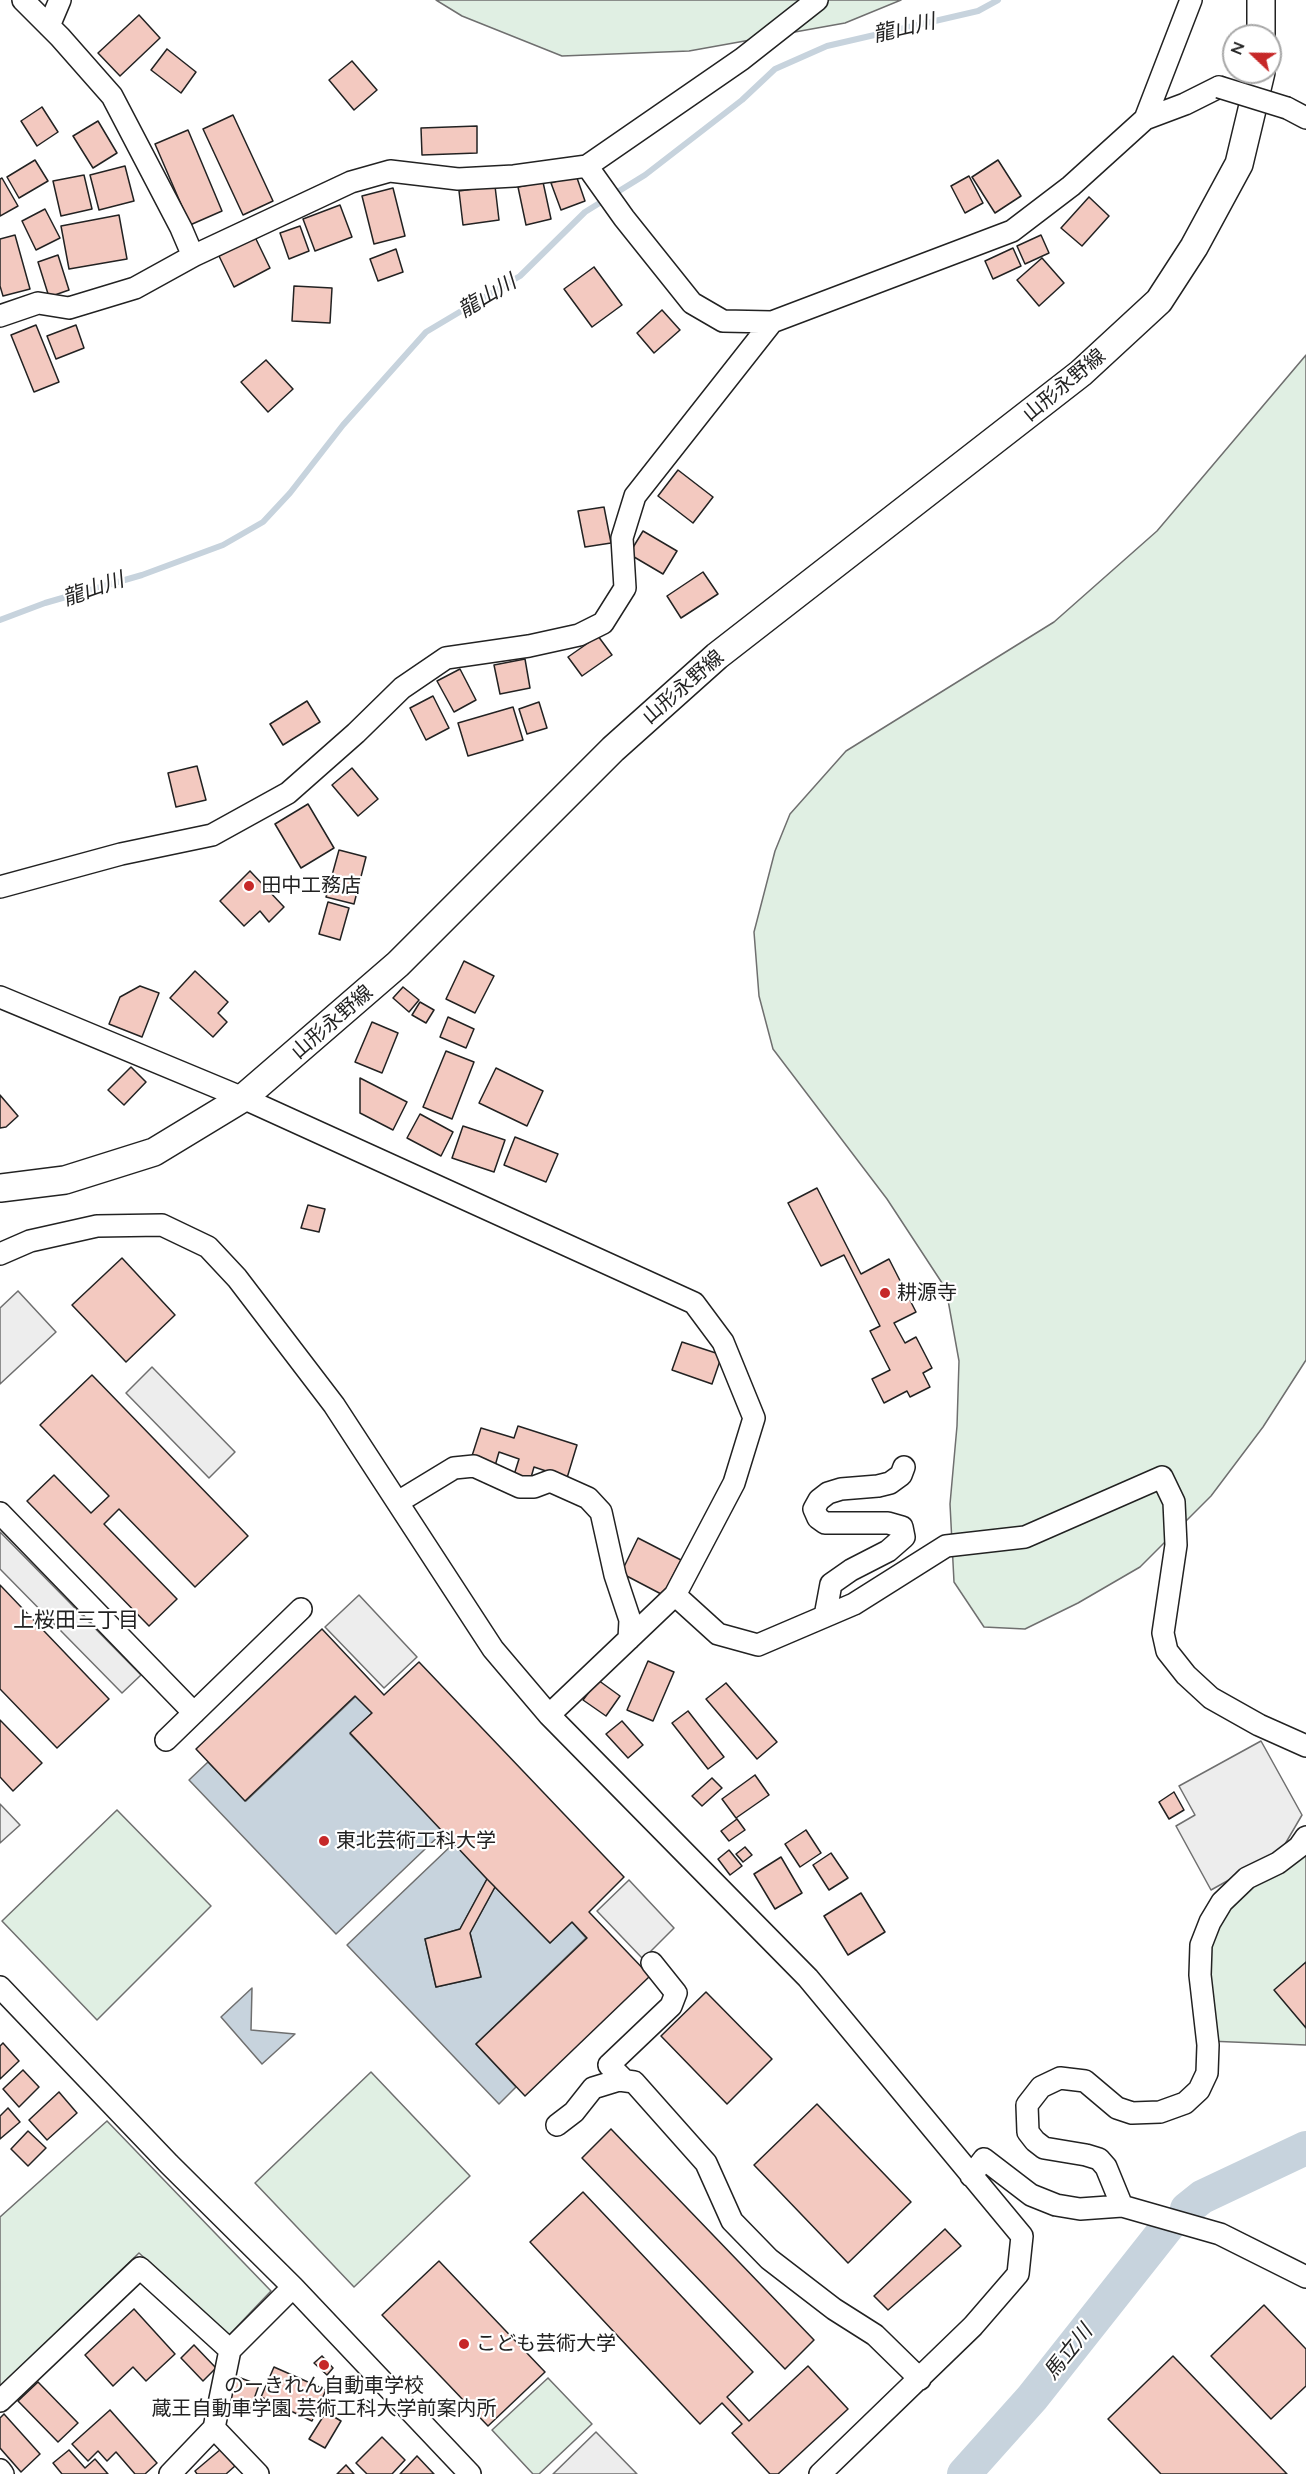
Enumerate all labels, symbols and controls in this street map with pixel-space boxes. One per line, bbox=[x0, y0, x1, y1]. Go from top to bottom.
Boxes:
water label: 龍山川 bbox=[870, 9, 938, 47]
north arrow bbox=[1222, 24, 1282, 84]
text: N bbox=[1226, 39, 1248, 57]
water label: 龍山川 bbox=[454, 269, 520, 323]
street label: 山形永野線 bbox=[1018, 344, 1110, 426]
water label: 龍山川 bbox=[59, 567, 127, 611]
street label: 山形永野線 bbox=[637, 645, 729, 729]
place label: 田中工務店 bbox=[261, 874, 361, 898]
marker: 田中工務店 bbox=[242, 879, 256, 893]
street label: 山形永野線 bbox=[286, 980, 378, 1064]
place label: 耕源寺 bbox=[897, 1281, 957, 1305]
marker: 耕源寺 bbox=[878, 1286, 892, 1300]
district label: 上桜田三丁目 bbox=[13, 1607, 139, 1633]
place label: 東北芸術工科大学 bbox=[336, 1829, 496, 1853]
marker: 東北芸術工科大学 bbox=[317, 1834, 331, 1848]
water label: 馬立川 bbox=[1038, 2320, 1098, 2384]
place label: こども芸術大学 bbox=[476, 2332, 616, 2356]
marker: こども芸術大学 bbox=[457, 2337, 471, 2351]
marker: のーきれん自動車学校 蔵王自動車学園 芸術工科大学前案内所 bbox=[317, 2358, 331, 2372]
place label: のーきれん自動車学校 蔵王自動車学園 芸術工科大学前案内所 bbox=[151, 2374, 497, 2421]

